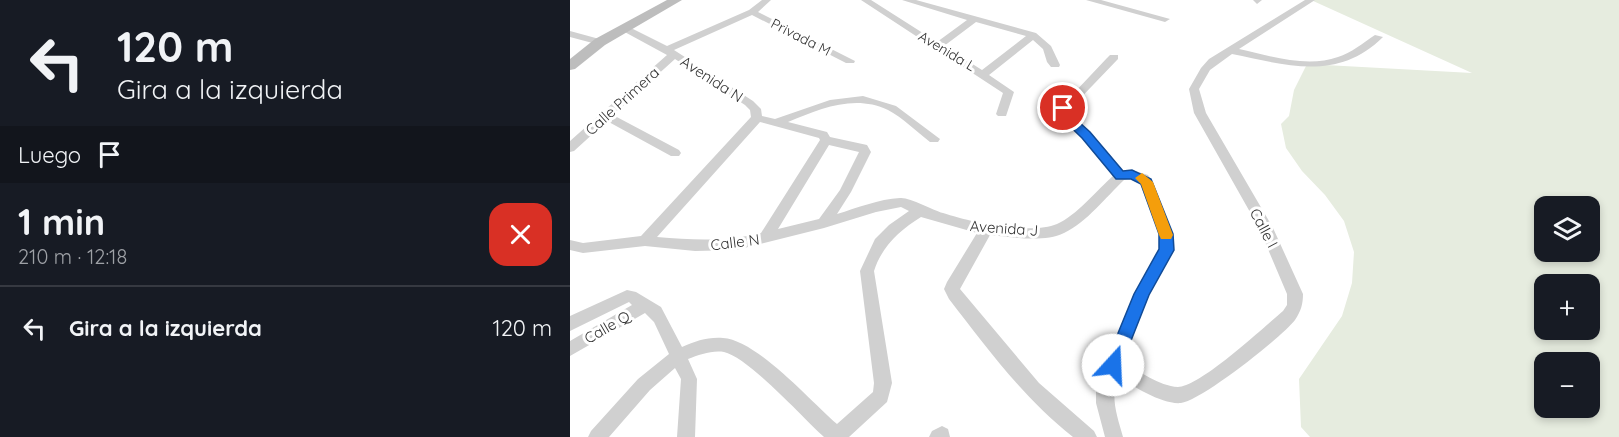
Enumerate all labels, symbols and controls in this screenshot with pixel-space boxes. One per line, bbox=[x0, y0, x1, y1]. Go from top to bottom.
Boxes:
street label: Privada M bbox=[768, 14, 834, 60]
text: 120 m bbox=[117, 20, 234, 73]
icon: left bbox=[18, 24, 96, 102]
street label: Avenida L bbox=[915, 27, 979, 75]
street label: Avenida N bbox=[677, 52, 747, 106]
street label: Calle Primera bbox=[581, 63, 663, 139]
text: Gira a la izquierda bbox=[117, 72, 343, 106]
pin bbox=[1037, 82, 1088, 133]
icon: arrive bbox=[1046, 91, 1079, 124]
icon: arrive bbox=[93, 138, 126, 171]
text: Luego bbox=[18, 141, 81, 169]
map controls bbox=[1534, 196, 1600, 418]
button: layers bbox=[1534, 196, 1600, 262]
text: 1 min bbox=[18, 199, 105, 244]
button: close bbox=[489, 203, 552, 266]
street label: Calle I bbox=[1246, 205, 1282, 251]
street label: Avenida J bbox=[969, 216, 1039, 240]
street label: Calle N bbox=[709, 230, 761, 254]
text: 210 m · 12:18 bbox=[18, 244, 127, 269]
button: + bbox=[1534, 274, 1600, 340]
street label: Calle Q bbox=[581, 306, 634, 348]
icon: left bbox=[18, 312, 51, 345]
text: Gira a la izquierda bbox=[69, 314, 262, 342]
text: 120 m bbox=[493, 314, 552, 342]
position arrow bbox=[1081, 333, 1145, 397]
button: − bbox=[1534, 352, 1600, 418]

